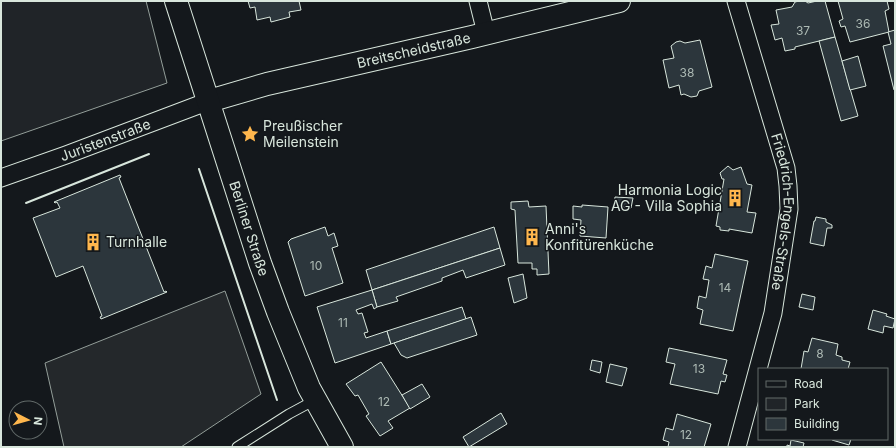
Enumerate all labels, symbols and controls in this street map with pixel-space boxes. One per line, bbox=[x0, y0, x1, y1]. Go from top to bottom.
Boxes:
house number: 36 bbox=[856, 16, 870, 31]
house number: 37 bbox=[796, 23, 810, 38]
street label: Breitscheidstraße bbox=[355, 29, 472, 71]
house number: 38 bbox=[680, 65, 694, 80]
street label: Juristenstraße bbox=[58, 115, 153, 164]
place label: Preußischer Meilenstein bbox=[263, 117, 343, 150]
place icon: Preußischer Meilenstein bbox=[240, 124, 260, 144]
street label: Friedrich-Engels-Straße bbox=[768, 131, 798, 292]
street label: Berliner Straße bbox=[226, 179, 273, 278]
place label: Harmonia Logic AG - Villa Sophia bbox=[611, 181, 722, 214]
building icon: Harmonia Logic AG - Villa Sophia bbox=[725, 188, 745, 208]
place label: Anni's Konfitürenküche bbox=[545, 220, 654, 253]
building icon: Anni's Konfitürenküche bbox=[522, 227, 542, 247]
building icon: Turnhalle bbox=[83, 232, 103, 252]
place label: Turnhalle bbox=[106, 233, 167, 250]
house number: 10 bbox=[310, 258, 322, 273]
house number: 14 bbox=[719, 280, 732, 295]
house number: 11 bbox=[338, 315, 348, 330]
house number: 8 bbox=[816, 346, 824, 361]
house number: 13 bbox=[693, 361, 705, 376]
legend bbox=[758, 368, 888, 440]
text: Road bbox=[794, 376, 823, 391]
house number: 12 bbox=[378, 394, 390, 409]
text: Park bbox=[794, 396, 820, 411]
north arrow bbox=[8, 400, 48, 440]
text: N bbox=[31, 416, 45, 426]
text: Building bbox=[794, 416, 839, 431]
house number: 12 bbox=[680, 427, 692, 442]

